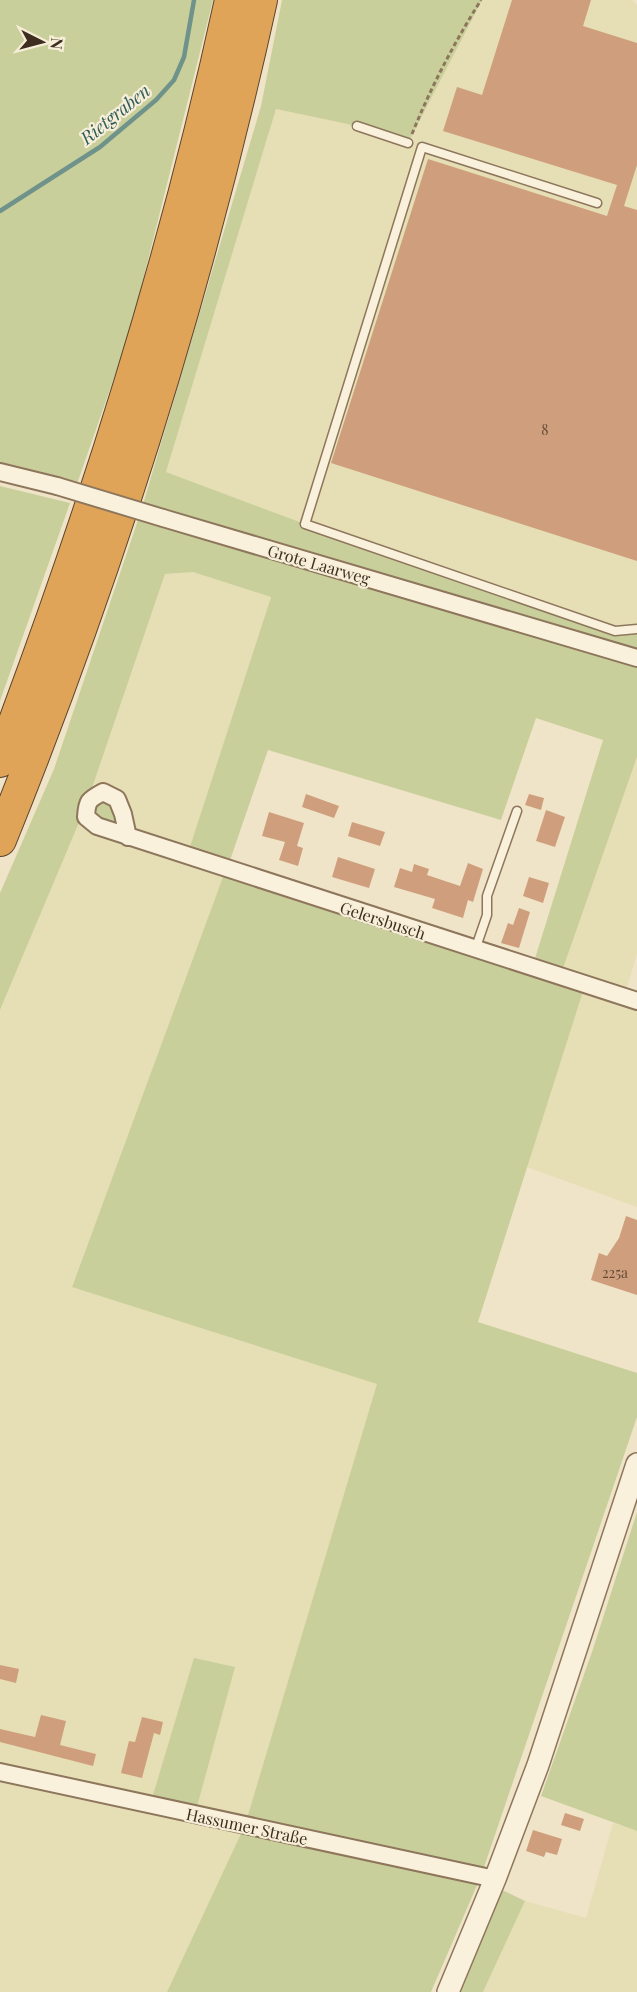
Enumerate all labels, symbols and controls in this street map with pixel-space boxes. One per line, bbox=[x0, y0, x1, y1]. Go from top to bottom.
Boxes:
north arrow bbox=[12, 12, 72, 72]
text: N bbox=[46, 37, 68, 51]
water label: Rietgraben bbox=[74, 78, 155, 150]
house number: 8 bbox=[541, 420, 549, 439]
street label: Grote Laarweg bbox=[265, 539, 373, 589]
street label: Gelersbusch bbox=[338, 896, 429, 944]
house number: 225a bbox=[602, 1263, 628, 1282]
street label: Hassumer Straße bbox=[184, 1803, 310, 1849]

